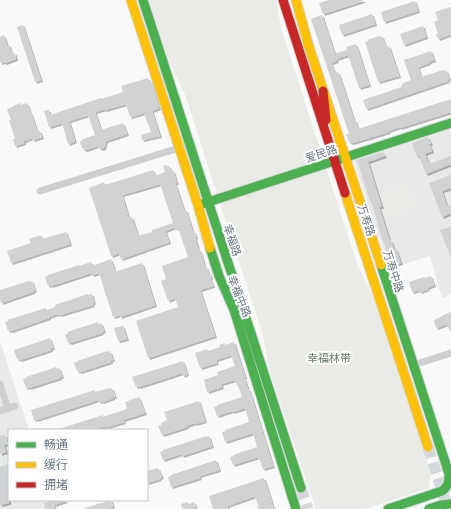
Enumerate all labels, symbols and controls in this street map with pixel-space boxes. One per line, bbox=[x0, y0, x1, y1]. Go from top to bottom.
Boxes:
street label: 爱民路 bbox=[303, 141, 339, 165]
street label: 万寿路 bbox=[355, 202, 379, 238]
street label: 幸福路 bbox=[221, 222, 245, 258]
street label: 万寿中路 bbox=[380, 248, 408, 294]
street label: 幸福中路 bbox=[225, 273, 255, 319]
park label: 幸福林带 bbox=[307, 350, 351, 365]
legend bbox=[8, 429, 148, 501]
text: 畅通 bbox=[44, 436, 68, 453]
text: 缓行 bbox=[44, 456, 68, 473]
text: 拥堵 bbox=[44, 476, 68, 493]

